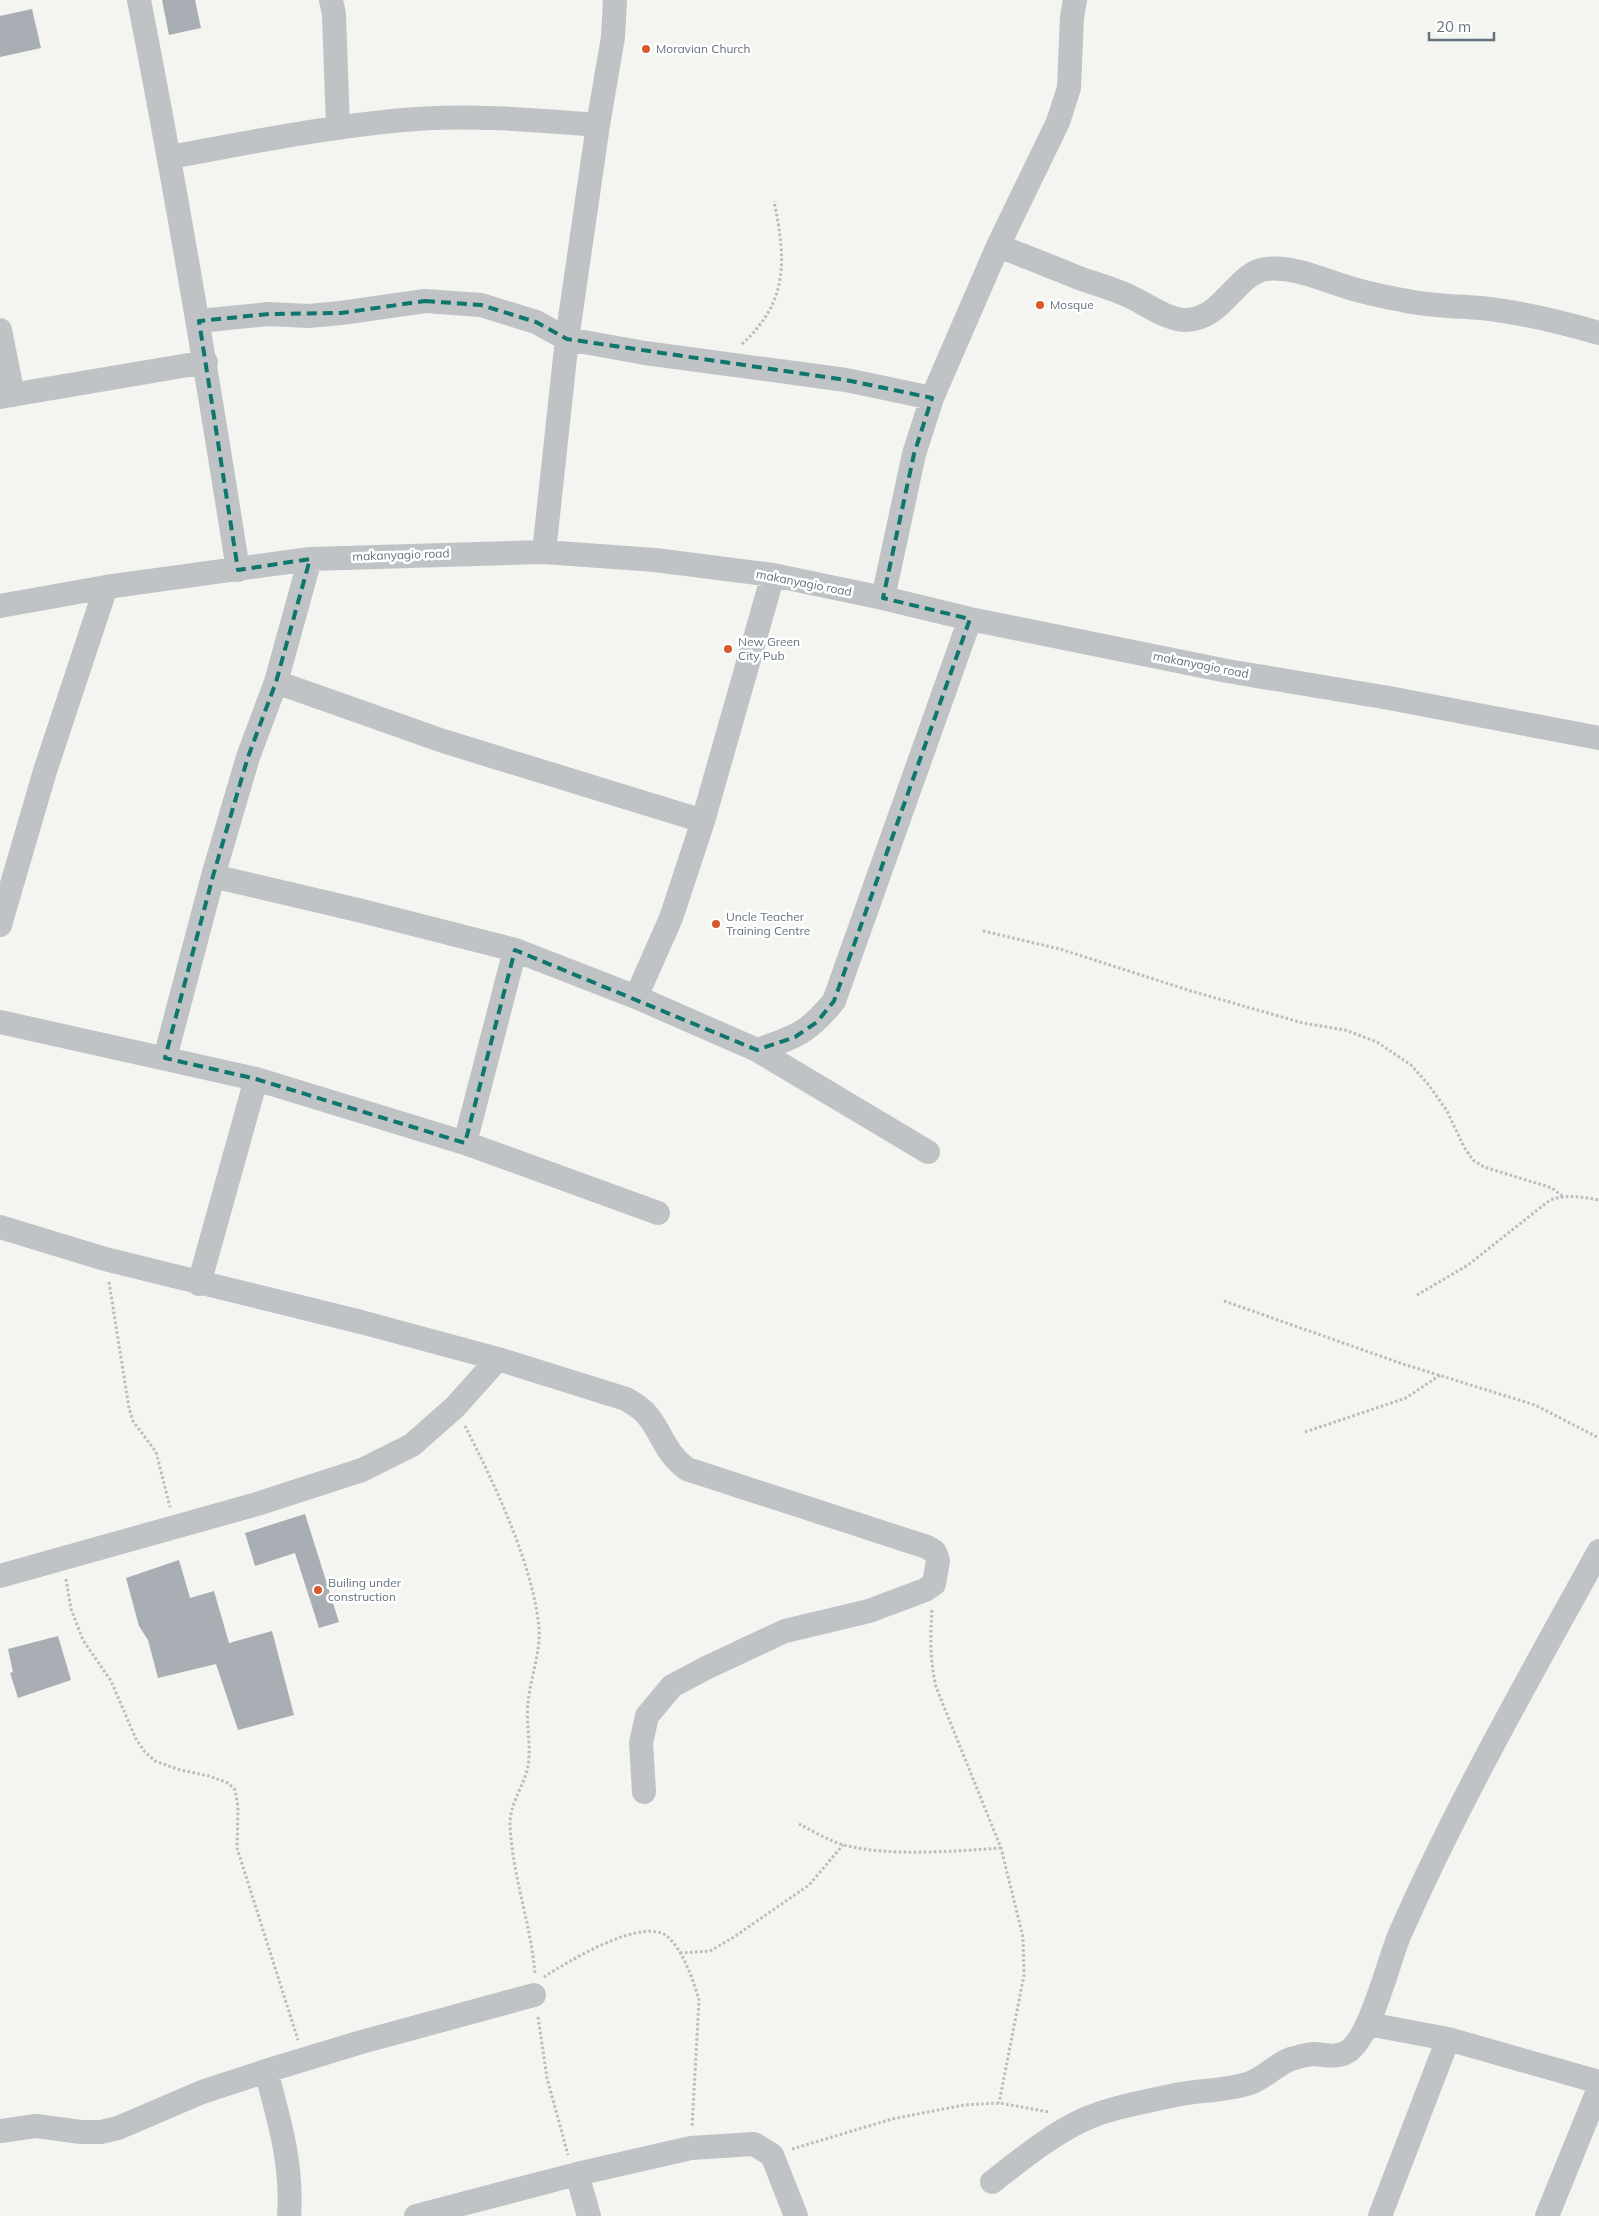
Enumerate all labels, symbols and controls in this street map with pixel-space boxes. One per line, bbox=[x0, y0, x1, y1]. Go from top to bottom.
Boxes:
scale bar bbox=[1429, 10, 1494, 42]
text: 20 m bbox=[1436, 17, 1471, 36]
place label: Moravian Church bbox=[656, 41, 751, 56]
marker: Moravian Church bbox=[640, 43, 652, 55]
place label: Mosque bbox=[1050, 297, 1094, 312]
marker: Mosque bbox=[1034, 299, 1046, 311]
street label: makanyagio road bbox=[352, 545, 450, 564]
street label: makanyagio road bbox=[755, 566, 853, 599]
place label: New Green City Pub bbox=[738, 634, 800, 663]
marker: New Green City Pub bbox=[722, 643, 734, 655]
street label: makanyagio road bbox=[1152, 648, 1250, 681]
place label: Uncle Teacher Training Centre bbox=[726, 909, 810, 938]
marker: Uncle Teacher Training Centre bbox=[710, 918, 722, 930]
place label: Builing under construction bbox=[328, 1575, 402, 1604]
marker: Builing under construction bbox=[312, 1584, 324, 1596]

